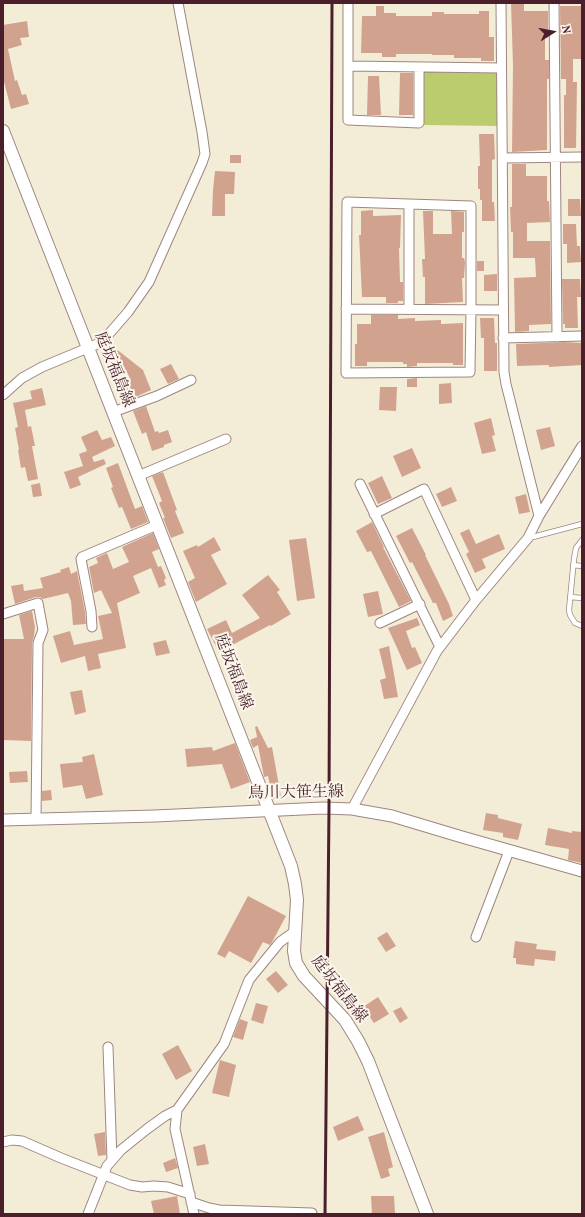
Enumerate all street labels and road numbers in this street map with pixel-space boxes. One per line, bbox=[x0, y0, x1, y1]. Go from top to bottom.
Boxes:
street label: 庭坂福島線 bbox=[89, 329, 137, 411]
street label: 庭坂福島線 bbox=[209, 631, 255, 713]
street label: 鳥川大笹生線 bbox=[248, 784, 344, 804]
street label: 庭坂福島線 bbox=[306, 953, 370, 1027]

